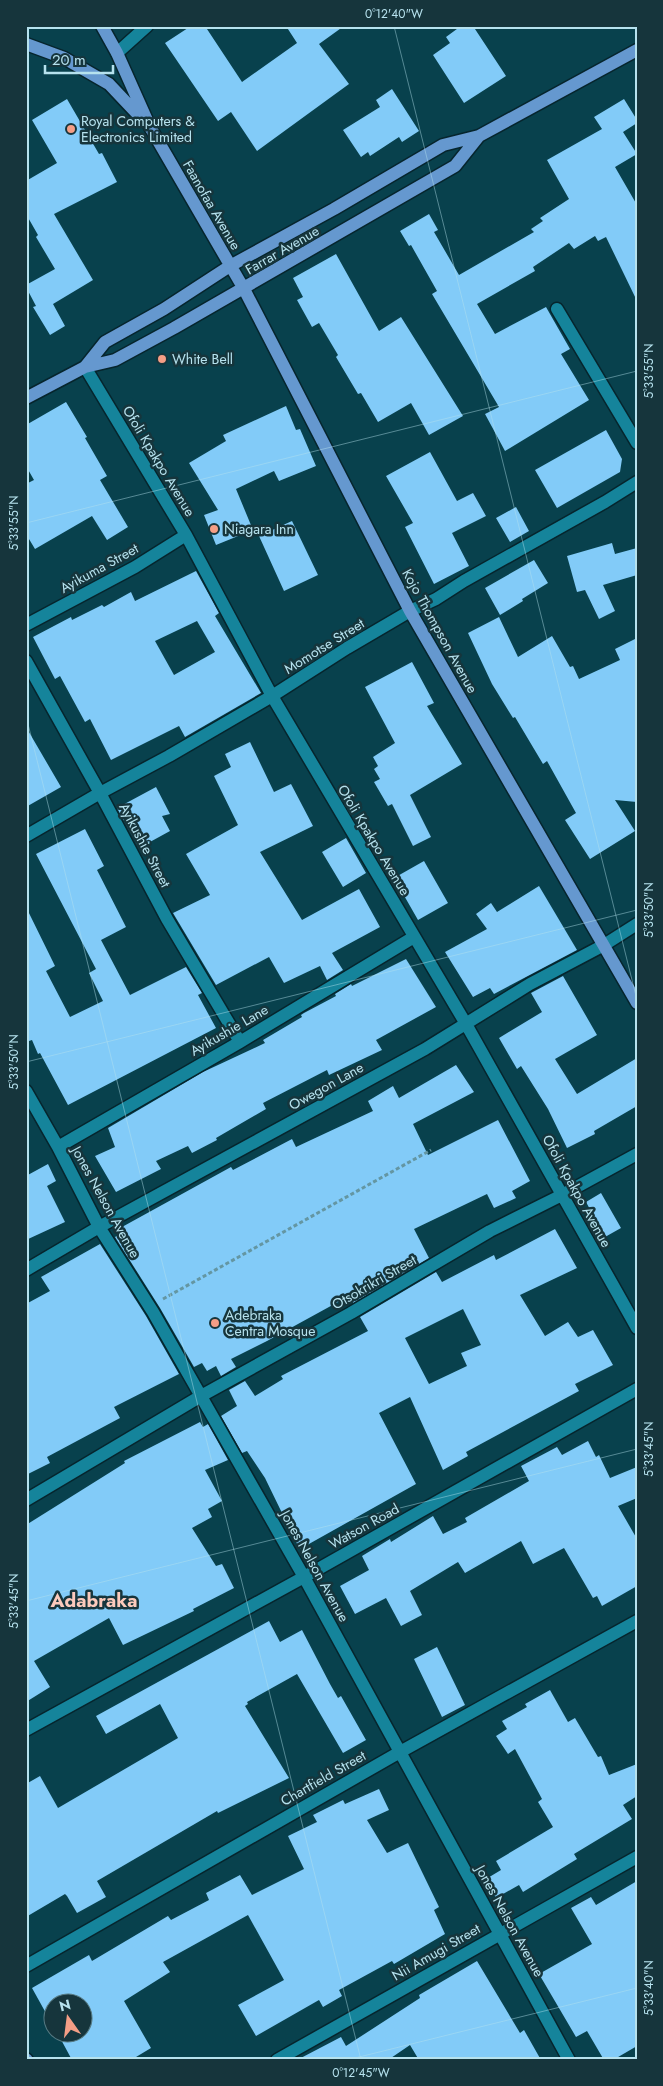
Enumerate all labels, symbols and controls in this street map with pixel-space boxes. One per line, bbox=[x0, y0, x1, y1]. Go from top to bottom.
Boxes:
text: 0°12'40"W bbox=[365, 5, 423, 23]
scale bar bbox=[45, 42, 112, 74]
text: 20 m bbox=[52, 49, 86, 71]
place label: Royal Computers & Electronics Limited bbox=[81, 111, 195, 147]
marker: Royal Computers & Electronics Limited bbox=[65, 123, 77, 135]
street label: Faanofaa Avenue bbox=[178, 157, 246, 253]
street label: Farrar Avenue bbox=[241, 221, 323, 279]
text: 5°33'55"N bbox=[640, 343, 658, 399]
place label: White Bell bbox=[172, 349, 233, 369]
marker: White Bell bbox=[156, 353, 168, 365]
street label: Ofoli Kpakpo Avenue bbox=[118, 402, 200, 520]
text: 5°33'55"N bbox=[5, 495, 23, 551]
place label: Niagara Inn bbox=[224, 519, 294, 539]
marker: Niagara Inn bbox=[208, 523, 220, 535]
street label: Ayikuma Street bbox=[56, 538, 142, 598]
street label: Kojo Thompson Avenue bbox=[397, 565, 483, 697]
street label: Momotse Street bbox=[280, 613, 369, 679]
street label: Ofoli Kpakpo Avenue bbox=[333, 781, 415, 899]
street label: Ayikushie Street bbox=[114, 799, 176, 891]
text: 5°33'50"N bbox=[640, 882, 658, 938]
street label: Ayikushie Lane bbox=[186, 999, 272, 1061]
text: 5°33'50"N bbox=[5, 1034, 23, 1090]
street label: Owegon Lane bbox=[285, 1057, 367, 1115]
street label: Ofoli Kpakpo Avenue bbox=[538, 1131, 616, 1251]
street label: Jones Nelson Avenue bbox=[66, 1141, 145, 1262]
street label: Otsokrikri Street bbox=[328, 1249, 420, 1314]
place label: Adebraka Centra Mosque bbox=[225, 1305, 315, 1341]
marker: Adebraka Centra Mosque bbox=[209, 1317, 221, 1329]
text: 5°33'45"N bbox=[640, 1421, 658, 1477]
street label: Watson Road bbox=[325, 1498, 403, 1554]
street label: Jones Nelson Avenue bbox=[275, 1505, 354, 1626]
text: 5°33'45"N bbox=[5, 1573, 23, 1629]
district label: Adabraka bbox=[50, 1587, 137, 1614]
street label: Chartfield Street bbox=[277, 1745, 370, 1811]
street label: Jones Nelson Avenue bbox=[470, 1860, 549, 1981]
street label: Nii Amugi Street bbox=[388, 1918, 484, 1985]
text: 5°33'40"N bbox=[640, 1960, 658, 2016]
north arrow bbox=[42, 1994, 92, 2044]
text: N bbox=[57, 1994, 73, 2016]
text: 0°12'45"W bbox=[332, 2064, 390, 2082]

